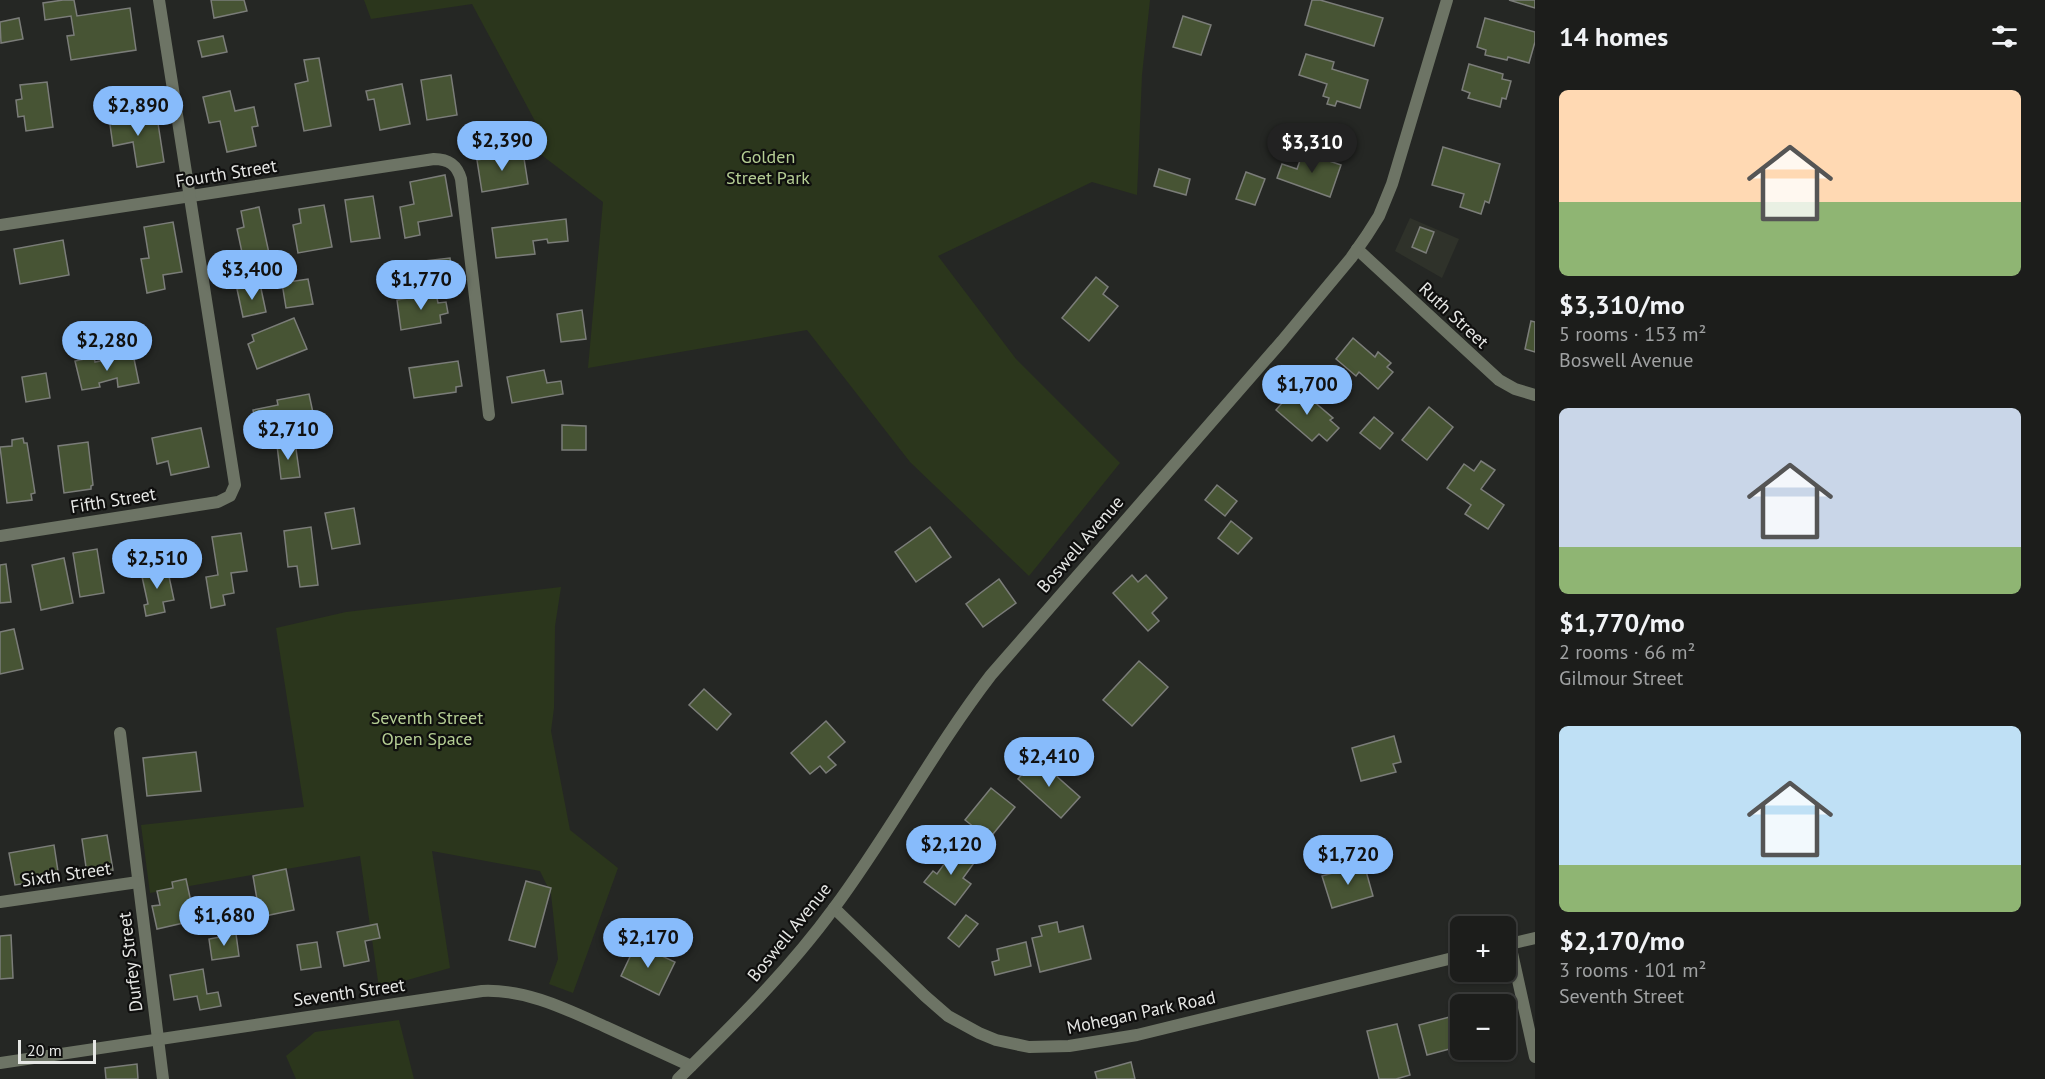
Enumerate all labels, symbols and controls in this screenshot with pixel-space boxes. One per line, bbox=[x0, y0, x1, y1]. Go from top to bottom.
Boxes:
text: 14 homes bbox=[1559, 20, 1668, 53]
icon: filters bbox=[1988, 20, 2021, 53]
pin: $2,890 bbox=[89, 86, 187, 137]
text: $2,890 bbox=[107, 92, 169, 118]
pin: $2,390 bbox=[453, 121, 551, 172]
pin: $3,310 bbox=[1263, 123, 1361, 174]
text: $2,390 bbox=[471, 127, 533, 153]
text: $3,310 bbox=[1281, 129, 1343, 155]
icon: home bbox=[1736, 129, 1844, 237]
park label: Golden Street Park bbox=[726, 145, 810, 189]
street label: Fourth Street bbox=[174, 154, 278, 192]
pin: $3,400 bbox=[203, 250, 301, 301]
text: $3,400 bbox=[221, 256, 283, 282]
pin: $1,770 bbox=[372, 260, 470, 311]
text: $1,770 bbox=[390, 266, 452, 292]
street label: Ruth Street bbox=[1414, 277, 1494, 353]
text: $3,310/mo bbox=[1559, 288, 1685, 321]
pin: $2,280 bbox=[58, 321, 156, 372]
text: 5 rooms · 153 m² bbox=[1559, 321, 1706, 347]
text: $2,280 bbox=[76, 327, 138, 353]
text: Boswell Avenue bbox=[1559, 347, 1693, 373]
pin: $1,700 bbox=[1258, 365, 1356, 416]
text: $1,700 bbox=[1276, 371, 1338, 397]
pin: $2,710 bbox=[239, 410, 337, 461]
text: $2,710 bbox=[257, 416, 319, 442]
icon: home bbox=[1736, 447, 1844, 555]
street label: Fifth Street bbox=[69, 482, 157, 518]
street label: Boswell Avenue bbox=[1032, 491, 1128, 597]
pin: $2,510 bbox=[108, 539, 206, 590]
text: $2,510 bbox=[126, 545, 188, 571]
text: $1,770/mo bbox=[1559, 606, 1685, 639]
text: 2 rooms · 66 m² bbox=[1559, 639, 1695, 665]
text: Gilmour Street bbox=[1559, 665, 1683, 691]
park label: Seventh Street Open Space bbox=[371, 706, 483, 750]
pin: $2,410 bbox=[1000, 737, 1098, 788]
text: $2,410 bbox=[1018, 743, 1080, 769]
icon: home bbox=[1736, 765, 1844, 873]
pin: $2,120 bbox=[902, 825, 1000, 876]
text: $2,120 bbox=[920, 831, 982, 857]
pin: $1,720 bbox=[1299, 835, 1397, 886]
text: $1,720 bbox=[1317, 841, 1379, 867]
street label: Sixth Street bbox=[20, 856, 112, 892]
street label: Boswell Avenue bbox=[742, 878, 836, 986]
pin: $1,680 bbox=[175, 896, 273, 947]
text: $1,680 bbox=[193, 902, 255, 928]
street label: Durfey Street bbox=[112, 911, 148, 1013]
map controls bbox=[1450, 916, 1516, 1060]
button: + bbox=[1450, 916, 1516, 982]
pin: $2,170 bbox=[599, 918, 697, 969]
text: $2,170 bbox=[617, 924, 679, 950]
text: $2,170/mo bbox=[1559, 924, 1685, 957]
text: 3 rooms · 101 m² bbox=[1559, 957, 1706, 983]
street label: Seventh Street bbox=[292, 973, 406, 1011]
text: Seventh Street bbox=[1559, 983, 1684, 1009]
street label: Mohegan Park Road bbox=[1065, 985, 1217, 1039]
button: − bbox=[1450, 994, 1516, 1060]
scale bar bbox=[18, 1037, 96, 1064]
text: 20 m bbox=[27, 1040, 62, 1060]

